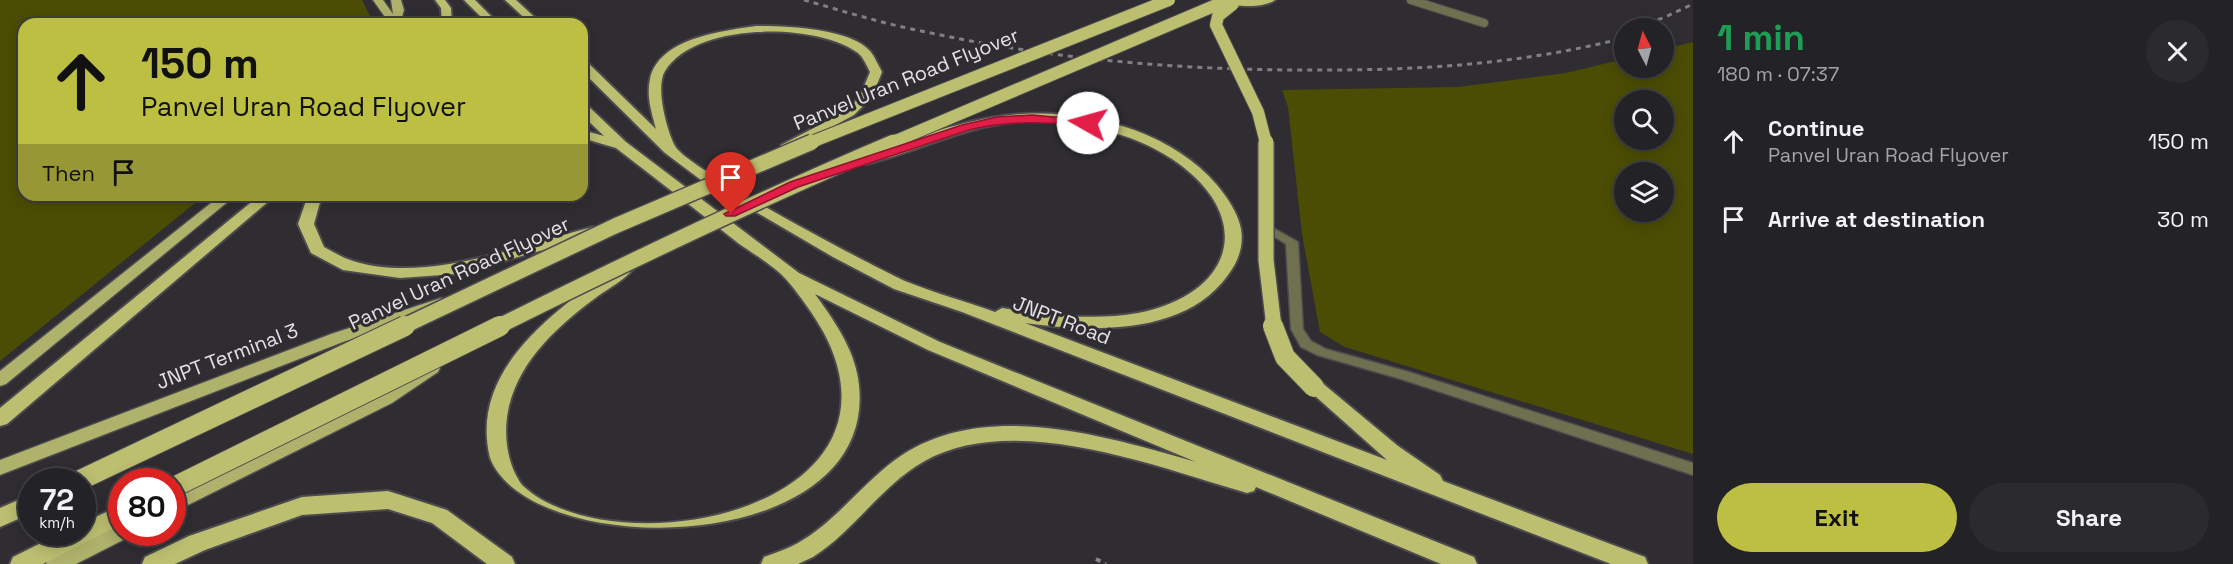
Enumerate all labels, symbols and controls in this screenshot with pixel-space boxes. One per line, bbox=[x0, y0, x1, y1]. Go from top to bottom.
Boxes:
text: 1 min bbox=[1717, 15, 1805, 61]
north arrow bbox=[1614, 18, 1674, 78]
map controls bbox=[1614, 18, 1674, 222]
button: close bbox=[2146, 20, 2209, 83]
street label: Panvel Uran Road Flyover bbox=[789, 22, 1023, 136]
text: 150 m bbox=[141, 37, 259, 90]
icon: ahead bbox=[42, 42, 120, 120]
text: 180 m · 07:37 bbox=[1717, 61, 1839, 87]
text: Panvel Uran Road Flyover bbox=[141, 89, 466, 124]
button: search bbox=[1614, 90, 1674, 150]
position arrow bbox=[1056, 91, 1120, 155]
text: Continue bbox=[1768, 114, 1864, 142]
icon: ahead bbox=[1717, 125, 1750, 158]
text: 150 m bbox=[2148, 127, 2209, 155]
text: Panvel Uran Road Flyover bbox=[1768, 142, 2009, 168]
pin bbox=[705, 152, 756, 214]
icon: arrive bbox=[107, 156, 140, 189]
text: Then bbox=[42, 159, 95, 187]
icon: arrive bbox=[714, 161, 747, 194]
button: layers bbox=[1614, 162, 1674, 222]
icon: arrive bbox=[1717, 203, 1750, 236]
text: Arrive at destination bbox=[1768, 205, 1985, 233]
text: 30 m bbox=[2157, 205, 2209, 233]
street label: Panvel Uran Road Flyover bbox=[344, 210, 574, 336]
street label: JNPT Road bbox=[1009, 289, 1115, 351]
street label: JNPT Terminal 3 bbox=[152, 317, 302, 395]
speed limit sign: 80 bbox=[108, 468, 186, 546]
text: 72 bbox=[40, 480, 74, 519]
button: Exit bbox=[1717, 483, 1957, 552]
button: Share bbox=[1969, 483, 2209, 552]
text: km/h bbox=[39, 513, 75, 532]

